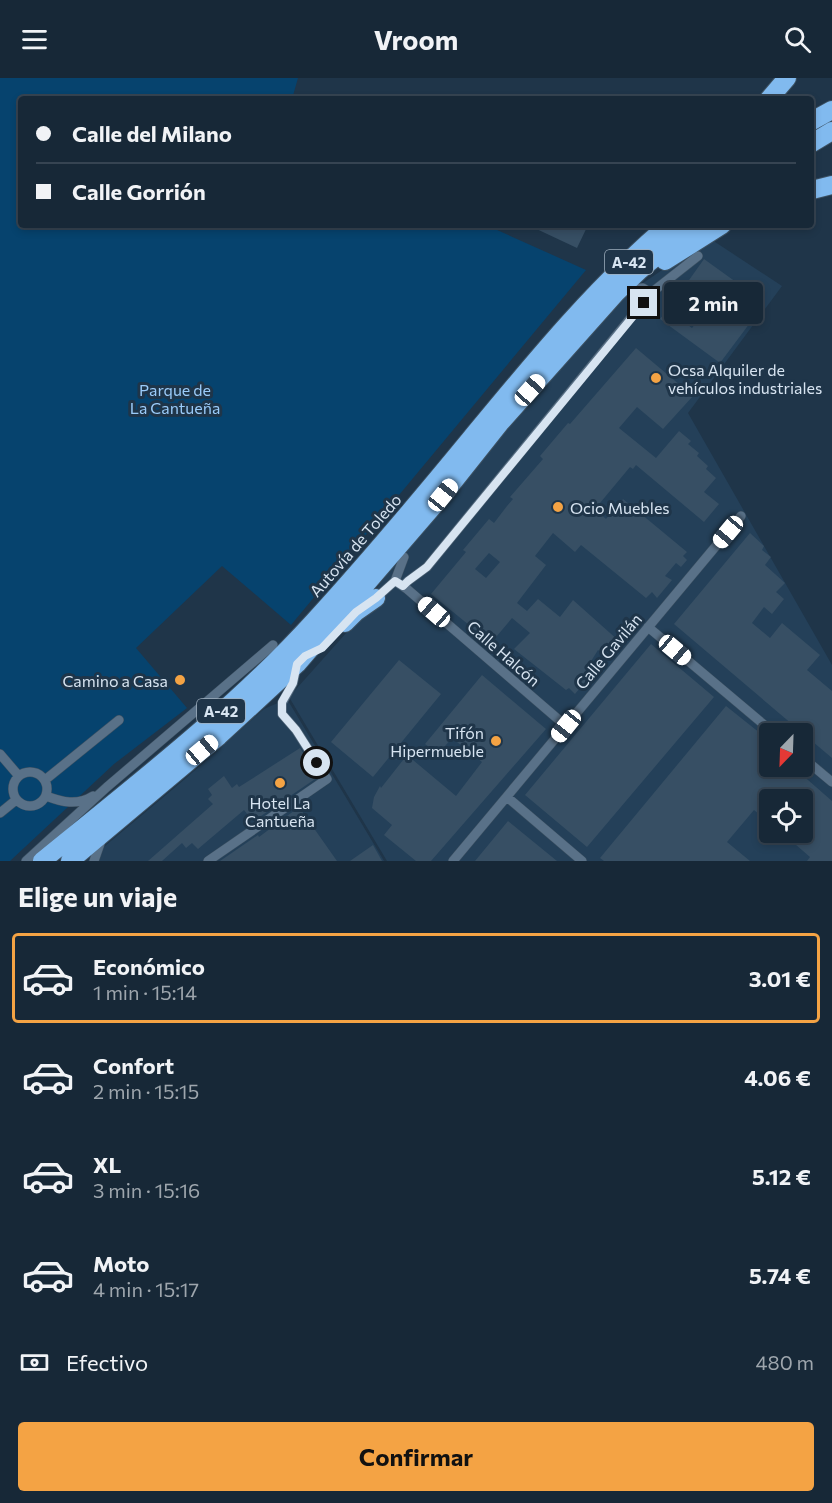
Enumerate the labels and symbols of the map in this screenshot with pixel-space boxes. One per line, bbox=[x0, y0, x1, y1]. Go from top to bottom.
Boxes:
road number: A-42 bbox=[605, 250, 653, 274]
callout: 2 min bbox=[665, 282, 764, 324]
route end bbox=[630, 289, 657, 316]
place label: Ocsa Alquiler de vehículos industriales bbox=[668, 360, 822, 397]
car bbox=[511, 371, 549, 409]
marker: Ocsa Alquiler de vehículos industriales bbox=[649, 371, 663, 385]
park label: Parque de La Cantueña bbox=[130, 380, 220, 417]
car bbox=[425, 475, 461, 515]
street label: Autovía de Toledo bbox=[305, 490, 405, 600]
place label: Ocio Muebles bbox=[570, 498, 670, 517]
marker: Ocio Muebles bbox=[551, 500, 565, 514]
car bbox=[710, 512, 746, 552]
car bbox=[415, 593, 453, 631]
street label: Calle Gavilán bbox=[571, 609, 645, 693]
street label: Calle Halcón bbox=[464, 616, 544, 690]
car bbox=[655, 632, 695, 668]
place label: Camino a Casa bbox=[62, 671, 168, 690]
marker: Camino a Casa bbox=[173, 673, 187, 687]
road number: A-42 bbox=[197, 699, 245, 723]
car bbox=[548, 706, 584, 746]
place label: Tifón Hipermueble bbox=[390, 723, 484, 760]
north arrow bbox=[759, 723, 813, 777]
car bbox=[182, 732, 222, 768]
marker: Tifón Hipermueble bbox=[489, 734, 503, 748]
route start bbox=[303, 749, 330, 776]
marker: Hotel La Cantueña bbox=[273, 776, 287, 790]
place label: Hotel La Cantueña bbox=[245, 793, 315, 830]

